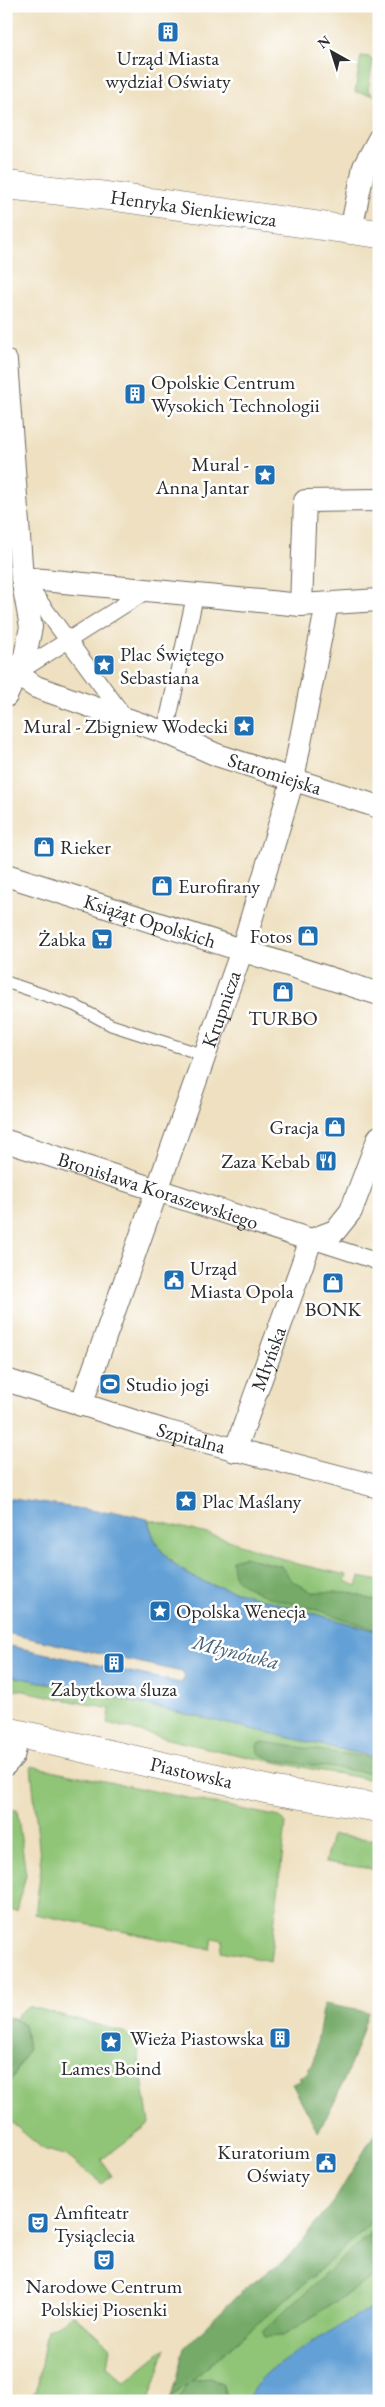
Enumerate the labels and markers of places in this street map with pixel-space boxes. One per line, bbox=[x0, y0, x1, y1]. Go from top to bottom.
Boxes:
building icon: Urząd Miasta wydział Oświaty bbox=[156, 20, 180, 44]
place label: Urząd Miasta wydział Oświaty bbox=[105, 45, 231, 94]
place label: Opolskie Centrum Wysokich Technologii bbox=[151, 369, 320, 418]
building icon: Opolskie Centrum Wysokich Technologii bbox=[123, 382, 147, 406]
place label: Mural - Anna Jantar bbox=[155, 451, 249, 500]
place icon: Mural - Anna Jantar bbox=[253, 463, 277, 487]
place label: Plac Świętego Sebastiana bbox=[120, 641, 224, 690]
place icon: Plac Świętego Sebastiana bbox=[92, 653, 116, 677]
place label: Mural - Zbigniew Wodecki bbox=[23, 713, 228, 739]
place icon: Mural - Zbigniew Wodecki bbox=[232, 714, 256, 738]
place label: Rieker bbox=[60, 834, 111, 860]
shop icon: Rieker bbox=[32, 835, 56, 859]
place label: Eurofirany bbox=[178, 873, 260, 899]
shop icon: Eurofirany bbox=[150, 874, 174, 898]
place label: Fotos bbox=[250, 923, 292, 949]
shop icon: Fotos bbox=[296, 924, 320, 948]
place label: Żabka bbox=[39, 926, 86, 952]
supermarket icon: Żabka bbox=[90, 927, 114, 951]
shop icon: TURBO bbox=[271, 980, 295, 1004]
place label: TURBO bbox=[248, 1005, 318, 1031]
place label: Gracja bbox=[270, 1114, 319, 1140]
shop icon: Gracja bbox=[323, 1115, 347, 1139]
place label: Zaza Kebab bbox=[221, 1148, 310, 1174]
restaurant icon: Zaza Kebab bbox=[314, 1149, 338, 1173]
place label: Urząd Miasta Opola bbox=[190, 1255, 294, 1304]
public building icon: Urząd Miasta Opola bbox=[162, 1268, 186, 1292]
shop icon: BONK bbox=[321, 1271, 345, 1295]
place label: BONK bbox=[305, 1296, 362, 1322]
place label: Studio jogi bbox=[126, 1371, 209, 1397]
sports icon: Studio jogi bbox=[98, 1372, 122, 1396]
place label: Plac Maślany bbox=[202, 1488, 302, 1514]
place icon: Plac Maślany bbox=[174, 1489, 198, 1513]
place label: Opolska Wenecja bbox=[176, 1598, 306, 1624]
place icon: Opolska Wenecja bbox=[148, 1599, 172, 1623]
building icon: Zabytkowa śluza bbox=[102, 1651, 126, 1675]
place label: Zabytkowa śluza bbox=[51, 1676, 177, 1702]
place label: Wieża Piastowska bbox=[130, 2025, 264, 2051]
building icon: Wieża Piastowska bbox=[268, 2026, 292, 2050]
place icon: Lames Boind bbox=[99, 2030, 123, 2054]
place label: Lames Boind bbox=[61, 2055, 162, 2081]
place label: Kuratorium Oświaty bbox=[217, 2139, 310, 2188]
public building icon: Kuratorium Oświaty bbox=[314, 2151, 338, 2175]
place label: Amfiteatr Tysiąclecia bbox=[53, 2199, 135, 2248]
theatre icon: Amfiteatr Tysiąclecia bbox=[26, 2211, 50, 2235]
theatre icon: Narodowe Centrum Polskiej Piosenki bbox=[92, 2248, 116, 2272]
place label: Narodowe Centrum Polskiej Piosenki bbox=[26, 2273, 183, 2322]

